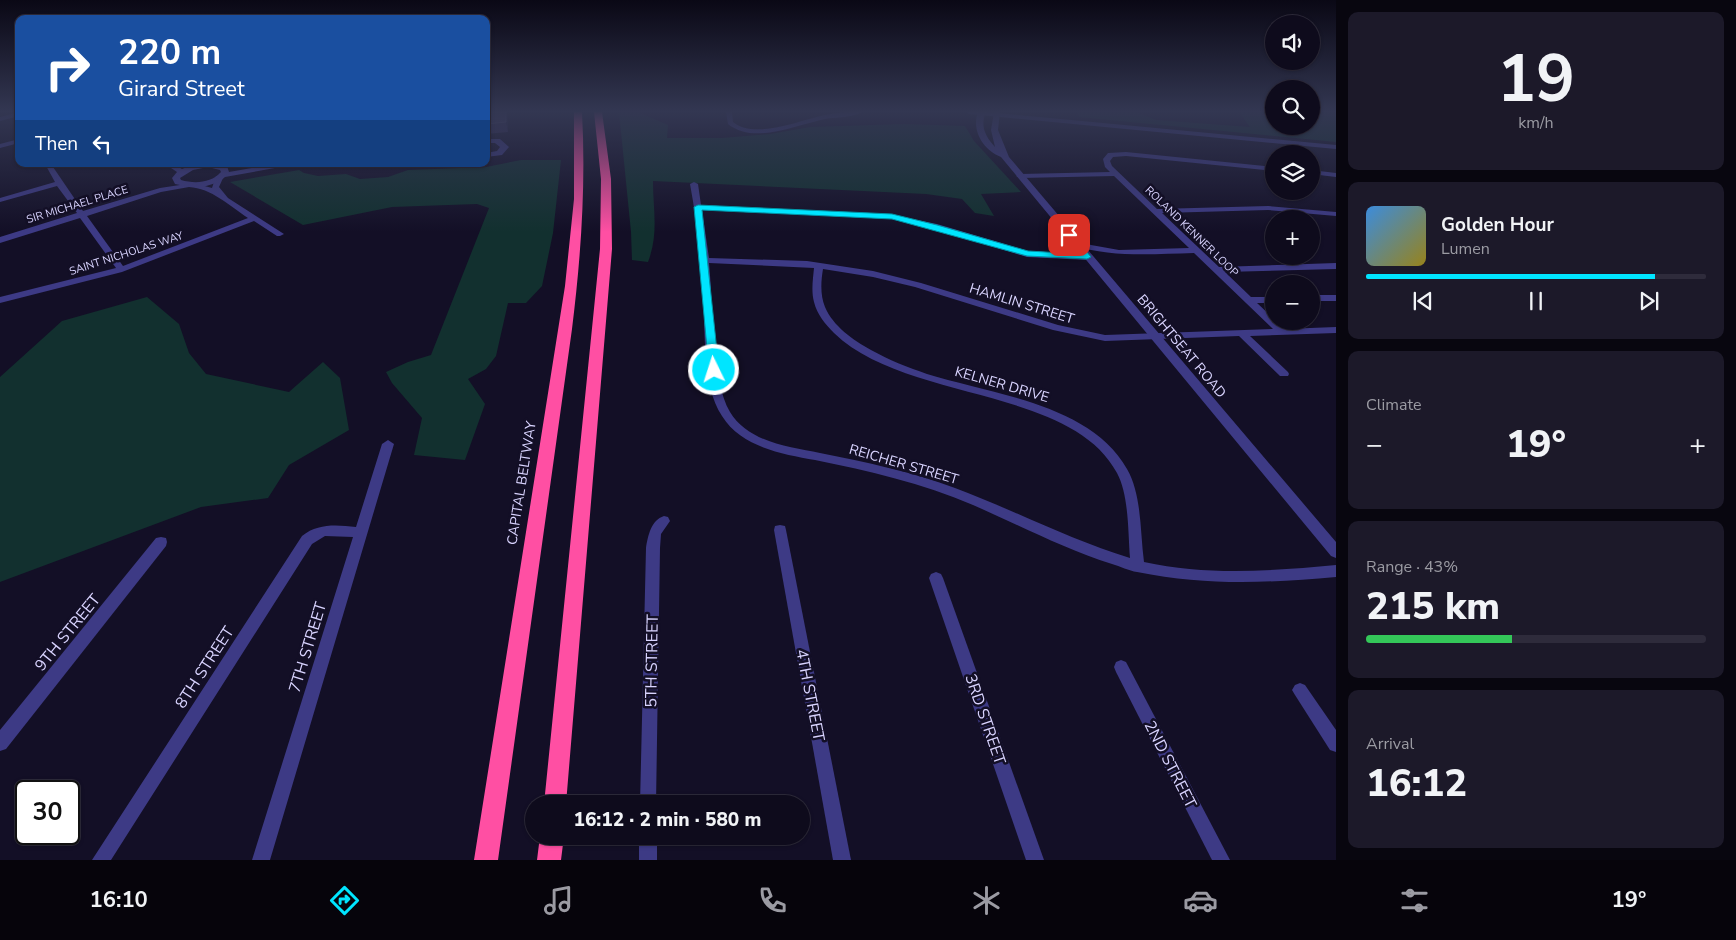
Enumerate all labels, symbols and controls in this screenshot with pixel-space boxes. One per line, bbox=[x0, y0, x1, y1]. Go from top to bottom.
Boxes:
map controls bbox=[1265, 15, 1320, 330]
button: sound bbox=[1265, 15, 1320, 70]
text: 220 m bbox=[118, 29, 221, 76]
icon: right bbox=[35, 35, 100, 100]
text: 19 bbox=[1497, 35, 1575, 124]
text: Girard Street bbox=[118, 74, 245, 104]
button: search bbox=[1265, 80, 1320, 135]
text: km/h bbox=[1518, 112, 1554, 134]
icon: left bbox=[88, 130, 116, 158]
text: Then bbox=[35, 131, 78, 157]
button: layers bbox=[1265, 145, 1320, 200]
street label: SIR MICHAEL PLACE bbox=[25, 182, 130, 227]
street label: ROLAND KENNER LOOP bbox=[1142, 183, 1242, 280]
button: + bbox=[1265, 210, 1320, 265]
text: Golden Hour bbox=[1441, 212, 1554, 238]
pin bbox=[1048, 214, 1090, 256]
icon: arrive bbox=[1055, 221, 1083, 249]
street label: SAINT NICHOLAS WAY bbox=[67, 228, 185, 279]
text: Lumen bbox=[1441, 238, 1490, 260]
button: − bbox=[1265, 275, 1320, 330]
street label: HAMLIN STREET bbox=[967, 278, 1077, 329]
icon: previous bbox=[1409, 287, 1437, 315]
icon: pause bbox=[1522, 287, 1550, 315]
icon: next bbox=[1635, 287, 1663, 315]
street label: BRIGHTSEAT ROAD bbox=[1133, 291, 1231, 402]
position arrow bbox=[687, 343, 739, 395]
street label: KELNER DRIVE bbox=[953, 362, 1051, 407]
text: Climate bbox=[1366, 394, 1421, 416]
street label: CAPITAL BELTWAY bbox=[502, 419, 541, 546]
text: 19° bbox=[1506, 419, 1566, 470]
text: − bbox=[1366, 426, 1383, 464]
text: + bbox=[1689, 426, 1706, 464]
street label: REICHER STREET bbox=[847, 440, 961, 489]
text: Range · 43% bbox=[1366, 556, 1458, 578]
text: 215 km bbox=[1366, 581, 1500, 632]
street label: 9TH STREET bbox=[30, 589, 106, 676]
street label: 7TH STREET bbox=[284, 599, 332, 695]
street label: 5TH STREET bbox=[640, 614, 664, 708]
street label: 8TH STREET bbox=[170, 622, 240, 713]
street label: 4TH STREET bbox=[790, 647, 830, 744]
street label: 3RD STREET bbox=[959, 671, 1011, 768]
street label: 2ND STREET bbox=[1139, 717, 1202, 812]
text: Arrival bbox=[1366, 733, 1414, 755]
text: 16:12 bbox=[1366, 758, 1467, 809]
speed limit sign: 30 bbox=[15, 780, 80, 845]
text: 16:12 · 2 min · 580 m bbox=[574, 807, 761, 833]
icon: directions bbox=[327, 883, 362, 918]
icon: music bbox=[541, 883, 576, 918]
icon: phone bbox=[755, 883, 790, 918]
icon: climate bbox=[969, 883, 1004, 918]
icon: car bbox=[1183, 883, 1218, 918]
icon: filters bbox=[1397, 883, 1432, 918]
text: 16:10 bbox=[90, 885, 148, 915]
text: 19° bbox=[1612, 885, 1646, 915]

